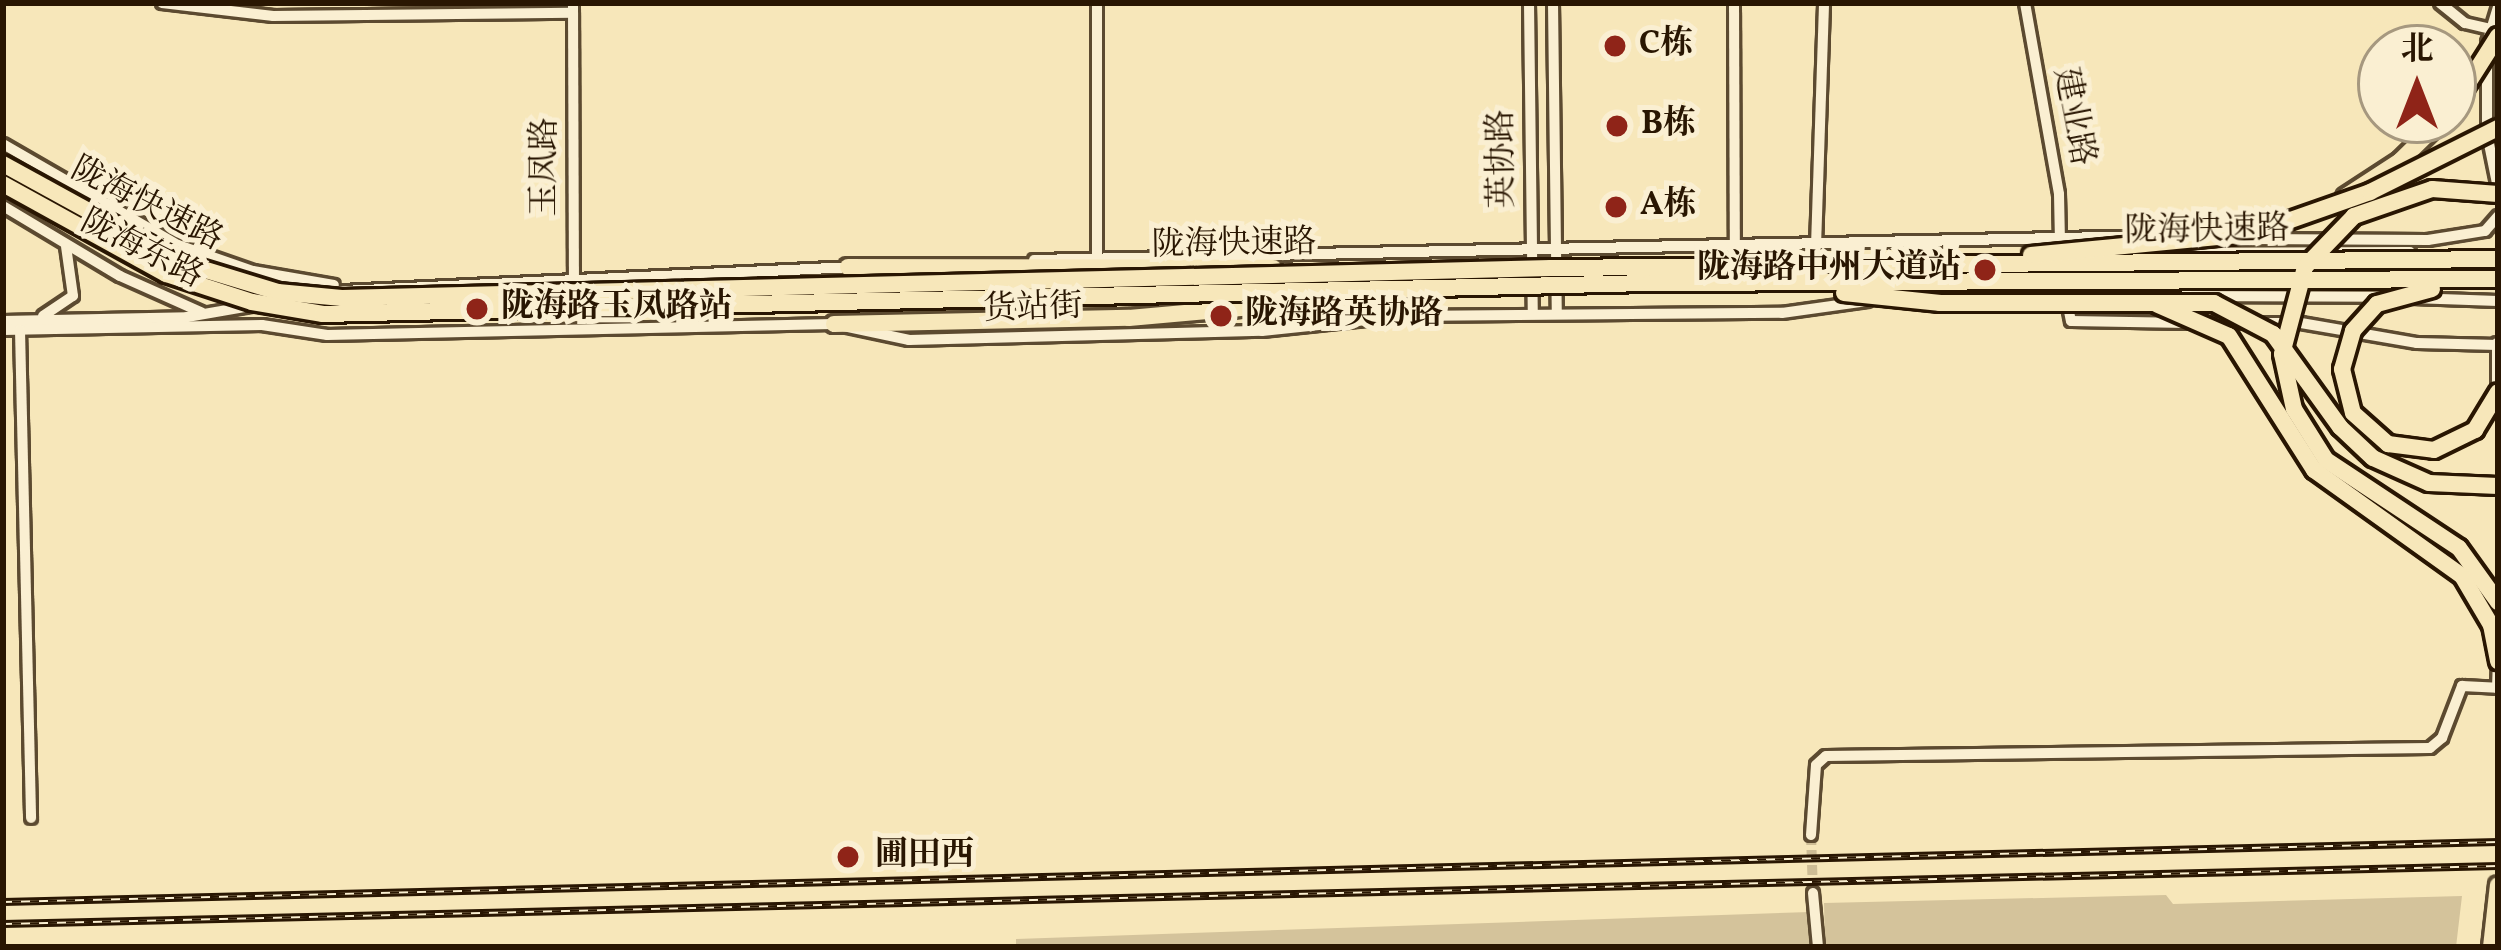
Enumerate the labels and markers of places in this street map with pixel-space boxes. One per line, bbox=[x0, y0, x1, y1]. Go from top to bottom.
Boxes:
place label: C栋 bbox=[1639, 26, 1693, 66]
marker: C栋 bbox=[1602, 33, 1628, 59]
place label: B栋 bbox=[1641, 106, 1696, 146]
marker: B栋 bbox=[1604, 113, 1630, 139]
place label: A栋 bbox=[1640, 187, 1696, 227]
marker: A栋 bbox=[1603, 194, 1629, 220]
place label: 陇海路中州大道站 bbox=[1697, 250, 1961, 290]
marker: 陇海路中州大道站 bbox=[1972, 257, 1998, 283]
place label: 陇海路玉凤路站 bbox=[501, 289, 732, 329]
marker: 陇海路玉凤路站 bbox=[464, 296, 490, 322]
place label: 陇海路英协路 bbox=[1245, 296, 1443, 336]
marker: 陇海路英协路 bbox=[1208, 303, 1234, 329]
place label: 圃田西 bbox=[875, 837, 974, 877]
marker: 圃田西 bbox=[832, 841, 864, 873]

